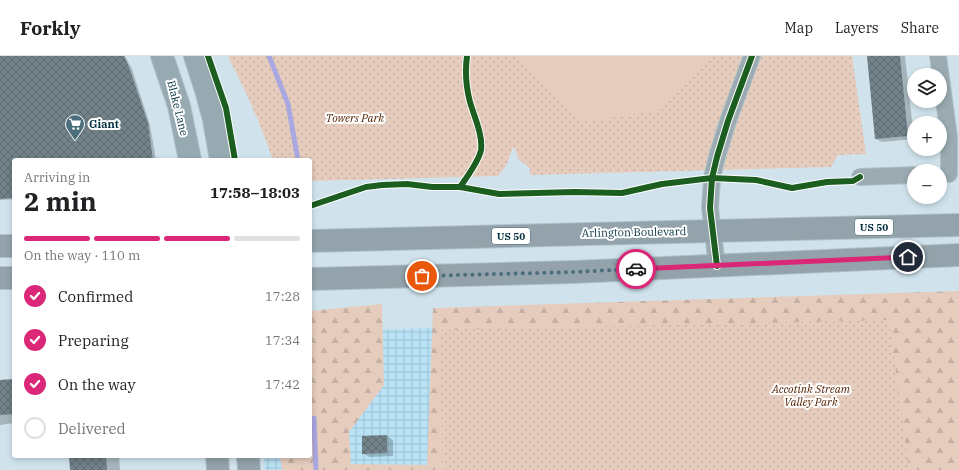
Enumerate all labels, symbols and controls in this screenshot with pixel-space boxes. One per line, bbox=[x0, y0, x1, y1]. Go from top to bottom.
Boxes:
text: Forkly bbox=[20, 16, 80, 40]
text: Map bbox=[785, 19, 813, 37]
text: Layers bbox=[835, 19, 879, 37]
text: Share bbox=[901, 19, 939, 37]
map controls bbox=[907, 68, 947, 204]
button: layers bbox=[907, 68, 947, 108]
street label: Blake Lane bbox=[164, 79, 192, 137]
park label: Towers Park bbox=[326, 111, 384, 125]
supermarket icon: Giant bbox=[64, 113, 86, 141]
button: + bbox=[907, 116, 947, 156]
place label: Giant bbox=[89, 117, 119, 131]
button: − bbox=[907, 164, 947, 204]
text: Arriving in bbox=[24, 169, 90, 186]
text: 17:58–18:03 bbox=[210, 183, 300, 202]
text: 2 min bbox=[24, 184, 97, 218]
road number: US 50 bbox=[855, 219, 893, 235]
street label: Arlington Boulevard bbox=[582, 224, 687, 240]
road number: US 50 bbox=[492, 228, 530, 244]
pin bbox=[891, 240, 925, 274]
icon: home bbox=[897, 246, 919, 268]
text: On the way · 110 m bbox=[24, 247, 140, 264]
courier bbox=[616, 249, 656, 289]
icon: car bbox=[625, 258, 647, 280]
pin bbox=[405, 259, 439, 293]
icon: bag bbox=[411, 265, 433, 287]
icon: check bbox=[24, 285, 46, 307]
text: Confirmed bbox=[58, 287, 133, 306]
text: 17:28 bbox=[265, 288, 300, 305]
icon: check bbox=[24, 329, 46, 351]
text: Preparing bbox=[58, 331, 129, 350]
text: 17:34 bbox=[265, 332, 300, 349]
icon: check bbox=[24, 373, 46, 395]
text: On the way bbox=[58, 375, 136, 394]
text: 17:42 bbox=[265, 376, 300, 393]
park label: Accotink Stream Valley Park bbox=[771, 382, 851, 409]
text: Delivered bbox=[58, 419, 126, 438]

